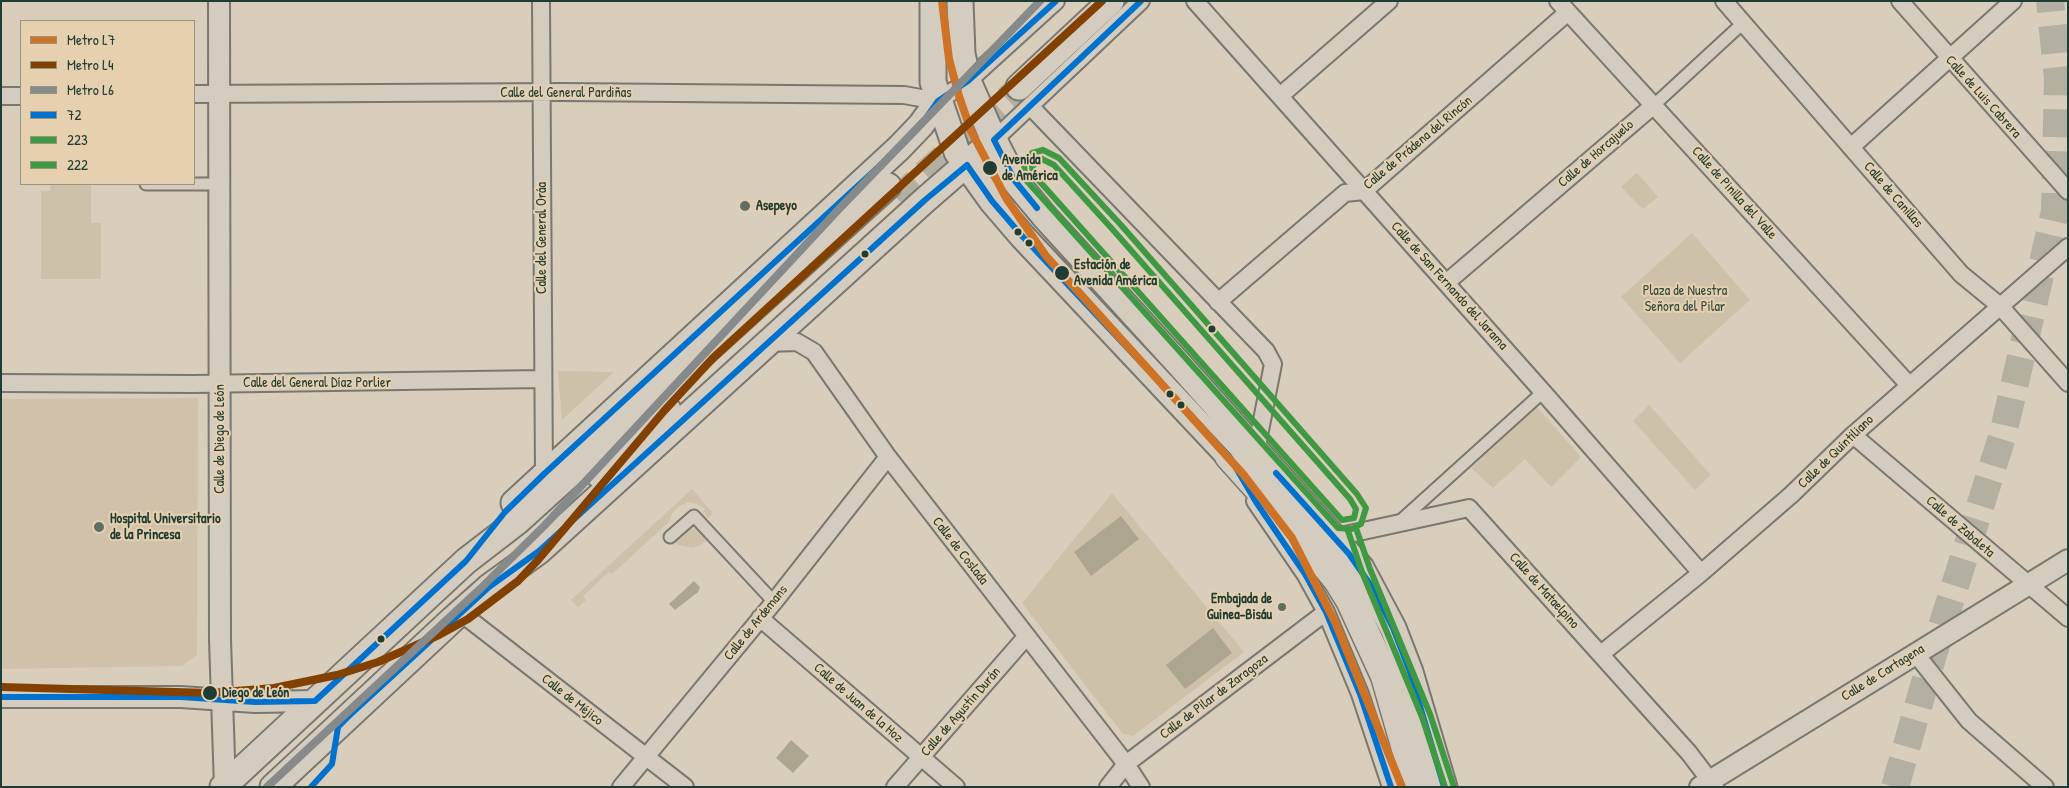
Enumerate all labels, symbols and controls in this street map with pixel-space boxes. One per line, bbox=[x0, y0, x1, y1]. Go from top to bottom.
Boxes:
legend bbox=[20, 20, 195, 185]
text: Metro L7 bbox=[67, 29, 115, 50]
street label: Calle de Luis Cabrera bbox=[1941, 52, 2025, 142]
text: Metro L4 bbox=[67, 54, 114, 75]
text: Metro L6 bbox=[67, 79, 114, 100]
street label: Calle del General Pardiñas bbox=[500, 85, 632, 101]
street label: Calle de Prádena del Rincón bbox=[1360, 92, 1476, 194]
text: 72 bbox=[67, 104, 81, 125]
street label: Calle de Horcajuelo bbox=[1555, 117, 1637, 191]
text: 223 bbox=[67, 129, 88, 150]
street label: Calle de Pinilla del Valle bbox=[1688, 143, 1780, 243]
place label: Avenida de América bbox=[1002, 152, 1058, 184]
text: 222 bbox=[67, 154, 88, 175]
marker: Avenida de América bbox=[981, 159, 999, 177]
street label: Calle de Canillas bbox=[1860, 159, 1926, 231]
street label: Calle del General Oráa bbox=[534, 182, 550, 294]
place label: Asepeyo bbox=[756, 198, 797, 214]
marker: Asepeyo bbox=[738, 199, 752, 213]
street label: Calle de San Fernando del Jarama bbox=[1387, 218, 1511, 354]
unlabelled marker bbox=[1013, 227, 1023, 237]
unlabelled marker bbox=[1024, 238, 1034, 248]
unlabelled marker bbox=[860, 249, 870, 259]
place label: Estación de Avenida América bbox=[1074, 257, 1157, 290]
marker: Estación de Avenida América bbox=[1053, 264, 1071, 282]
park label: Plaza de Nuestra Señora del Pilar bbox=[1643, 283, 1727, 316]
unlabelled marker bbox=[1207, 324, 1217, 334]
street label: Calle del General Díaz Porlier bbox=[243, 375, 391, 391]
street label: Calle de Diego de León bbox=[212, 384, 228, 494]
unlabelled marker bbox=[1165, 389, 1175, 399]
unlabelled marker bbox=[1176, 400, 1186, 410]
street label: Calle de Quintiliano bbox=[1795, 412, 1877, 492]
street label: Calle de Zabaleta bbox=[1922, 493, 1998, 561]
place label: Hospital Universitario de la Princesa bbox=[110, 511, 221, 544]
street label: Calle de Coslada bbox=[928, 514, 992, 588]
marker: Hospital Universitario de la Princesa bbox=[92, 520, 106, 534]
street label: Calle de Mataelpino bbox=[1505, 549, 1583, 633]
street label: Calle de Ardemans bbox=[720, 582, 792, 664]
place label: Embajada de Guinea-Bisáu bbox=[1207, 591, 1272, 624]
marker: Embajada de Guinea-Bisáu bbox=[1276, 601, 1288, 613]
unlabelled marker bbox=[376, 634, 386, 644]
street label: Calle de Cartagena bbox=[1838, 641, 1928, 705]
street label: Calle de Pilar de Zaragoza bbox=[1157, 651, 1271, 743]
street label: Calle de Juan de la Hoz bbox=[810, 660, 906, 746]
street label: Calle de Agustín Durán bbox=[918, 664, 1004, 760]
street label: Calle de Méjico bbox=[538, 671, 606, 729]
marker: Diego de León bbox=[201, 684, 219, 702]
place label: Diego de León bbox=[222, 685, 289, 701]

